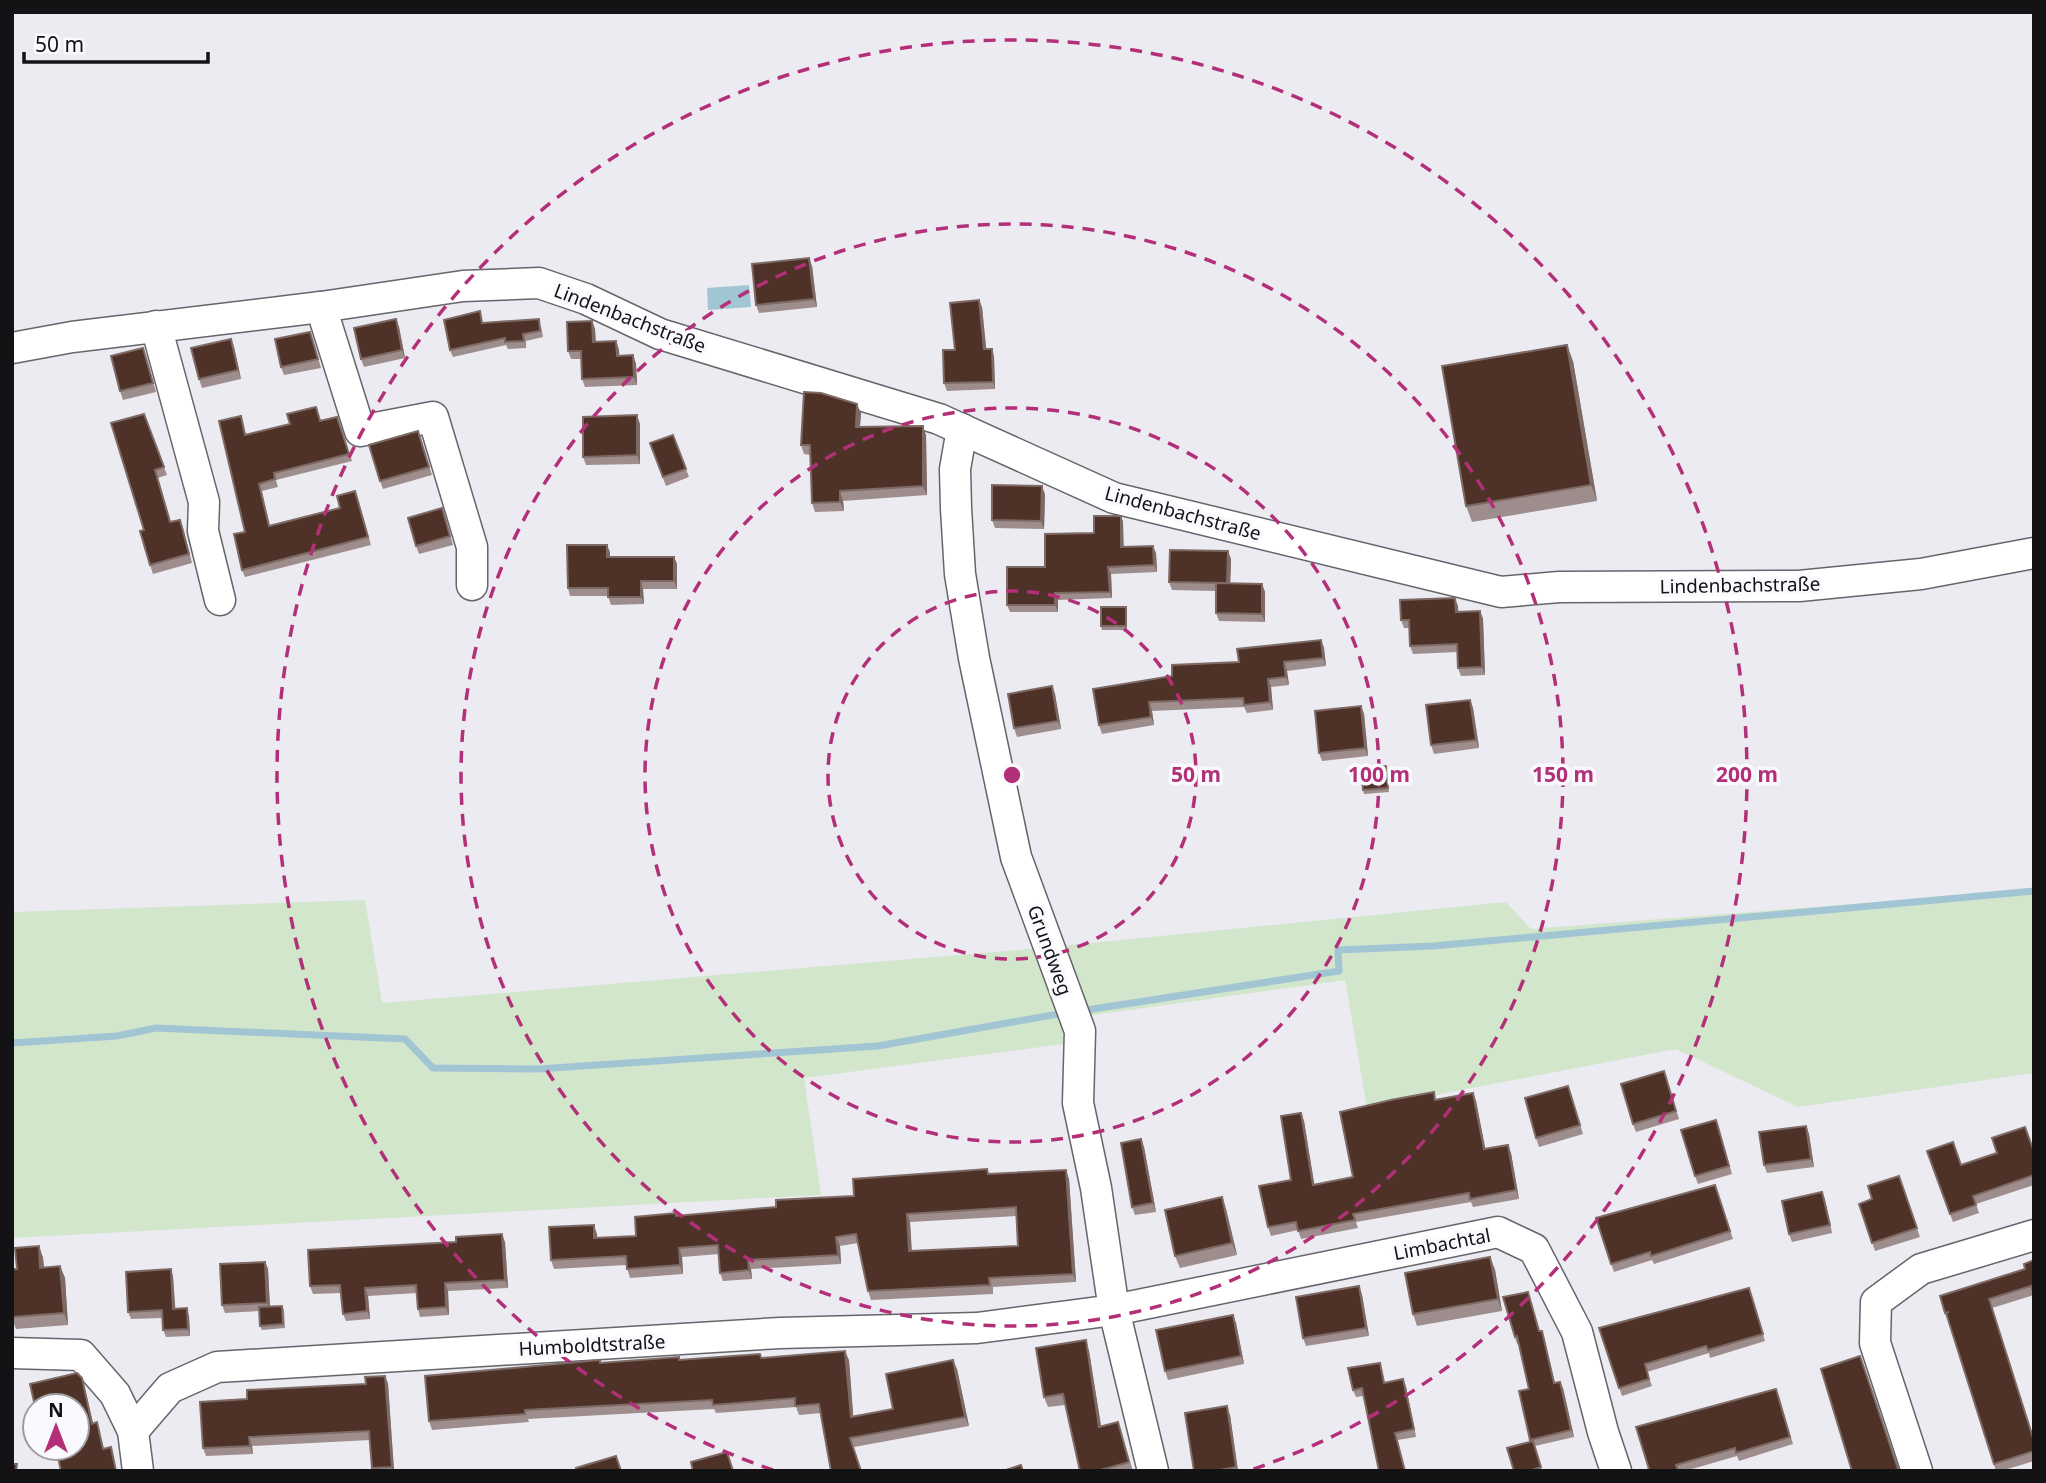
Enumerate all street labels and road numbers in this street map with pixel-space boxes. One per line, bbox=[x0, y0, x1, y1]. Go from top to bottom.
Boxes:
street label: Lindenbachstraße bbox=[550, 277, 710, 359]
street label: Lindenbachstraße bbox=[1102, 480, 1264, 546]
street label: Lindenbachstraße bbox=[1659, 571, 1821, 599]
street label: Grundweg bbox=[1022, 901, 1078, 999]
street label: Limbachtal bbox=[1391, 1222, 1493, 1266]
street label: Humboldtstraße bbox=[518, 1328, 666, 1362]

